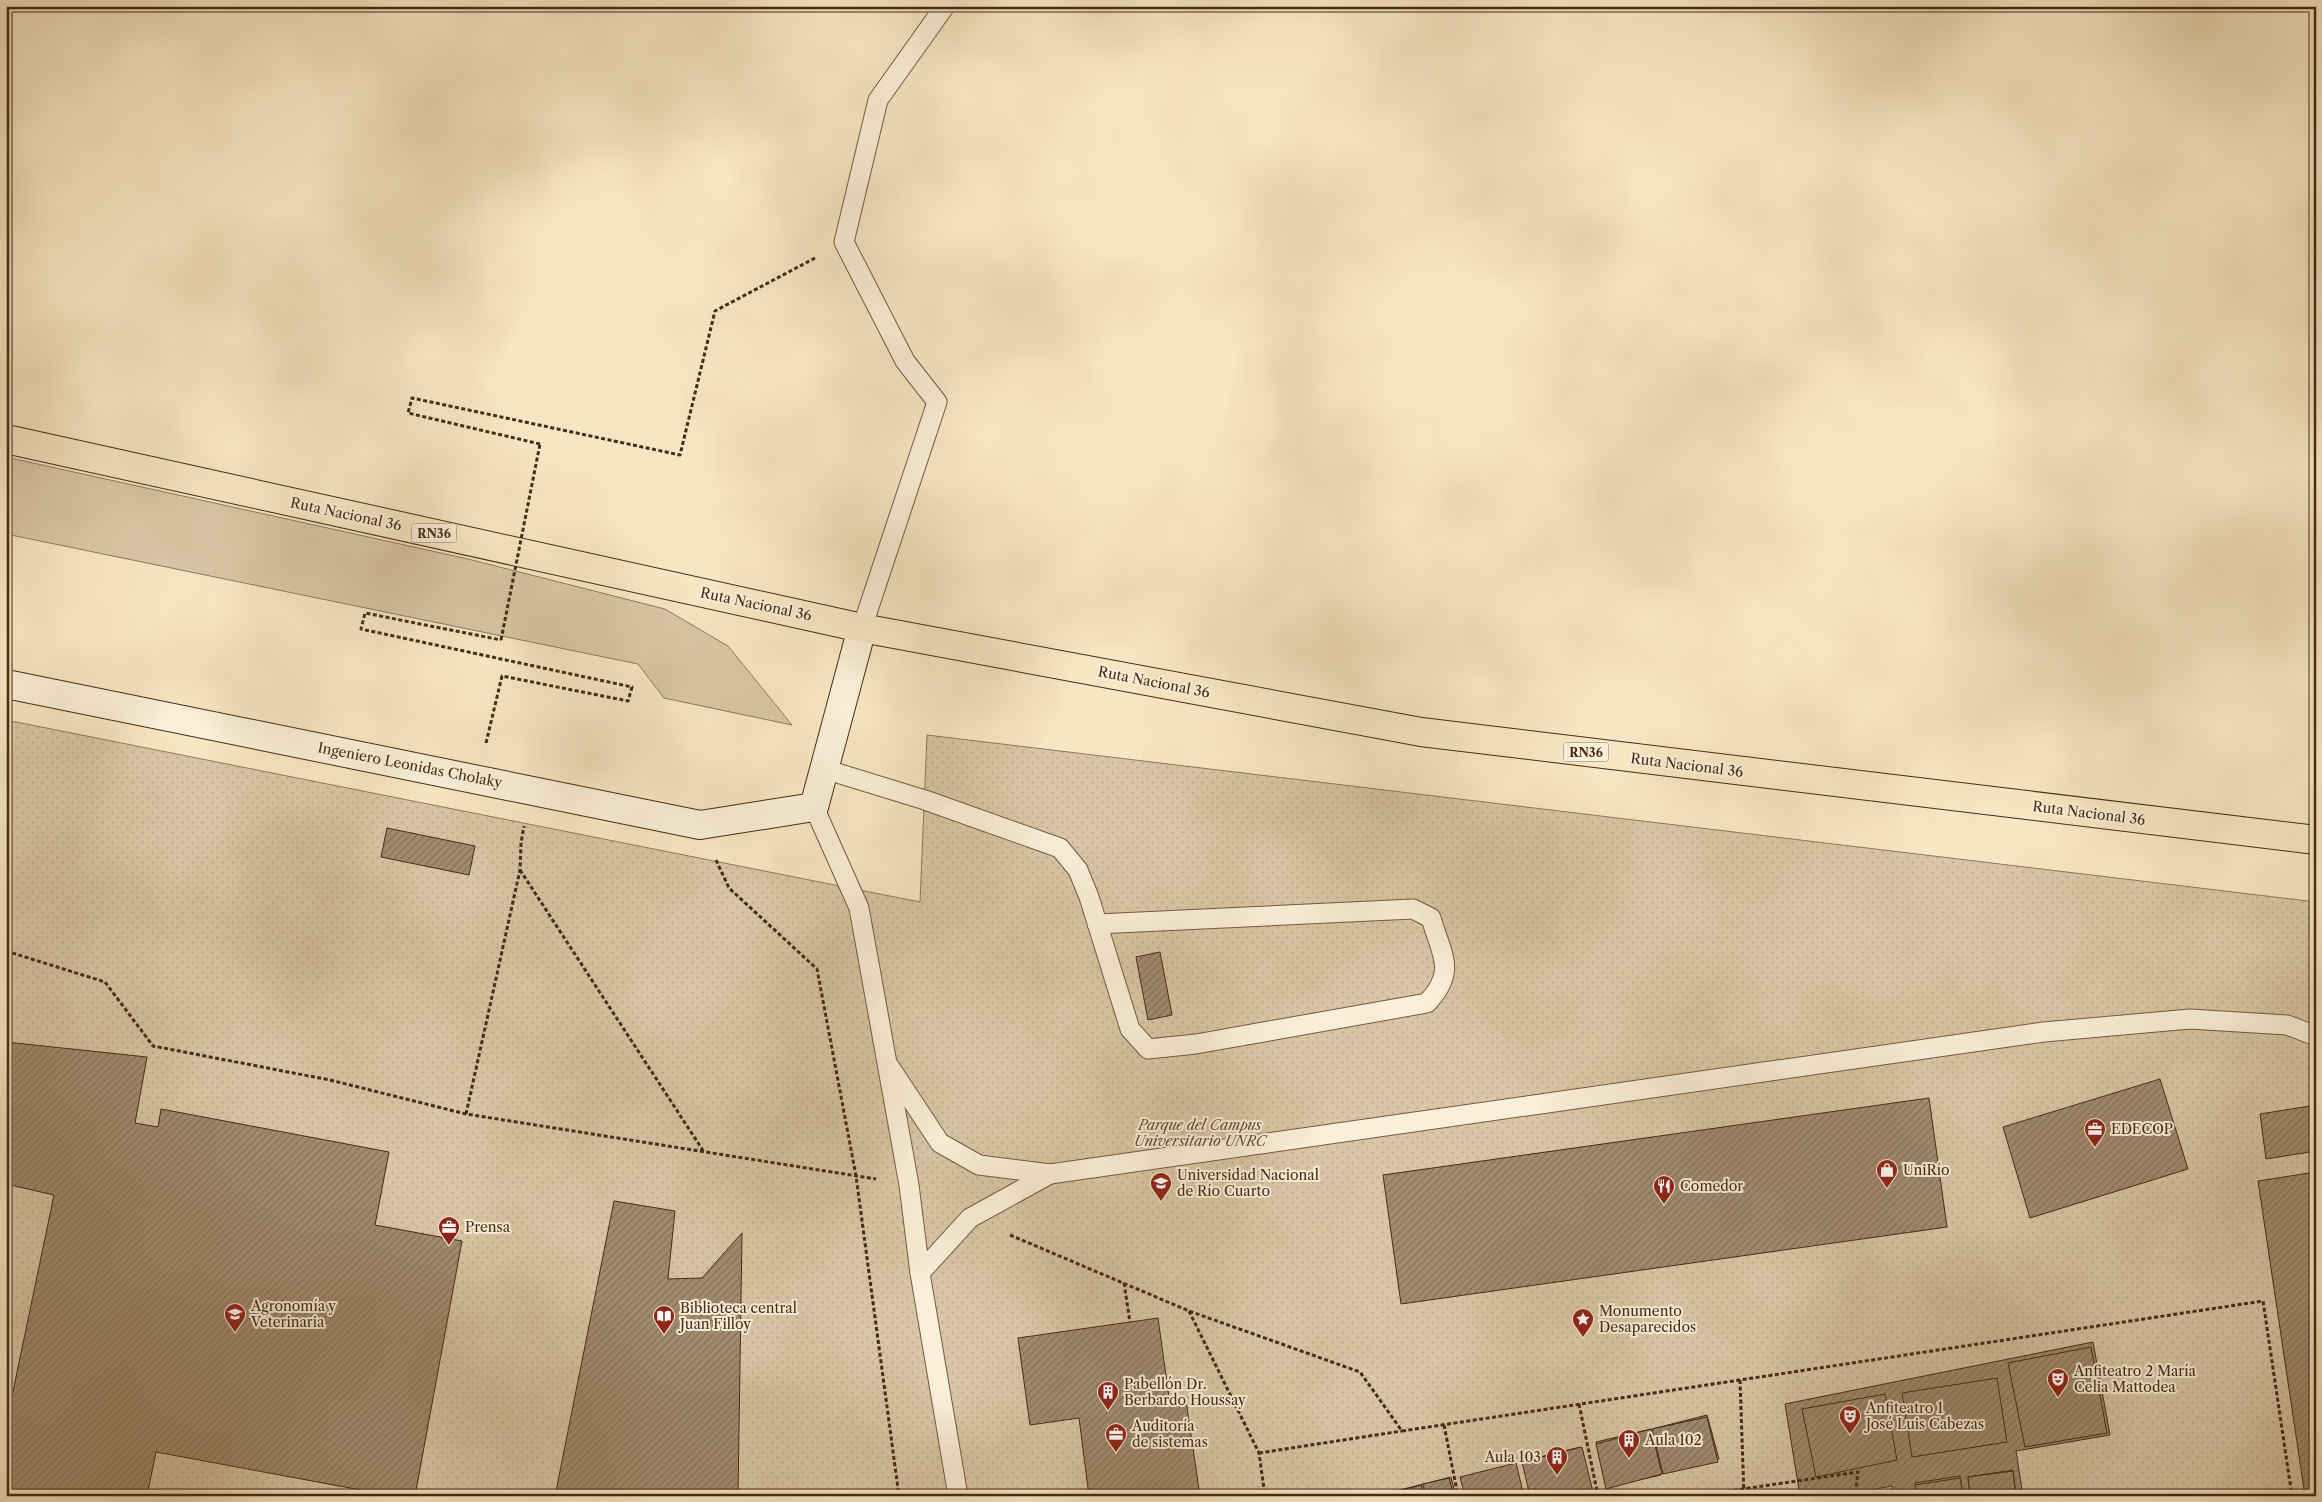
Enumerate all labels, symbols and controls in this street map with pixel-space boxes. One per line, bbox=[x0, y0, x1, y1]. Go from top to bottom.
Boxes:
street label: Ruta Nacional 36 bbox=[289, 493, 403, 535]
road number: RN36 bbox=[412, 524, 456, 542]
street label: Ruta Nacional 36 bbox=[699, 583, 813, 625]
street label: Ruta Nacional 36 bbox=[1097, 662, 1211, 702]
street label: Ingeniero Leonidas Cholaky bbox=[316, 738, 504, 792]
road number: RN36 bbox=[1564, 742, 1608, 762]
street label: Ruta Nacional 36 bbox=[1630, 749, 1744, 781]
street label: Ruta Nacional 36 bbox=[2032, 797, 2146, 829]
park label: Parque del Campus Universitario UNRC bbox=[1134, 1116, 1268, 1150]
office icon: EDECOP bbox=[2083, 1117, 2107, 1148]
place label: EDECOP bbox=[2111, 1120, 2173, 1138]
shop icon: UniRío bbox=[1875, 1158, 1899, 1189]
place label: UniRío bbox=[1903, 1161, 1950, 1179]
place label: Universidad Nacional de Río Cuarto bbox=[1177, 1166, 1319, 1200]
school or university icon: Universidad Nacional de Río Cuarto bbox=[1149, 1171, 1173, 1202]
restaurant icon: Comedor bbox=[1652, 1174, 1676, 1205]
place label: Comedor bbox=[1680, 1177, 1743, 1195]
office icon: Prensa bbox=[437, 1215, 461, 1246]
place label: Prensa bbox=[465, 1218, 511, 1236]
place label: Agronomía y Veterinaria bbox=[250, 1297, 336, 1331]
place label: Biblioteca central Juan Filloy bbox=[678, 1299, 797, 1333]
school or university icon: Agronomía y Veterinaria bbox=[223, 1302, 247, 1333]
place label: Monumento Desaparecidos bbox=[1599, 1302, 1696, 1336]
library icon: Biblioteca central Juan Filloy bbox=[652, 1304, 676, 1335]
place icon: Monumento Desaparecidos bbox=[1571, 1307, 1595, 1338]
place label: Anfiteatro 2 María Celia Mattodea bbox=[2073, 1362, 2196, 1396]
theatre icon: Anfiteatro 2 María Celia Mattodea bbox=[2046, 1367, 2070, 1398]
place label: Pabellón Dr. Berbardo Houssay bbox=[1124, 1375, 1246, 1409]
building icon: Pabellón Dr. Berbardo Houssay bbox=[1096, 1380, 1120, 1411]
place label: Anfiteatro 1 José Luis Cabezas bbox=[1864, 1399, 1984, 1433]
theatre icon: Anfiteatro 1 José Luis Cabezas bbox=[1838, 1404, 1862, 1435]
place label: Auditoría de sistemas bbox=[1131, 1417, 1208, 1451]
office icon: Auditoría de sistemas bbox=[1104, 1422, 1128, 1453]
building icon: Aula 102 bbox=[1617, 1428, 1641, 1459]
place label: Aula 102 bbox=[1644, 1431, 1702, 1449]
building icon: Aula 103 bbox=[1545, 1445, 1569, 1476]
place label: Aula 103 bbox=[1484, 1448, 1541, 1466]

